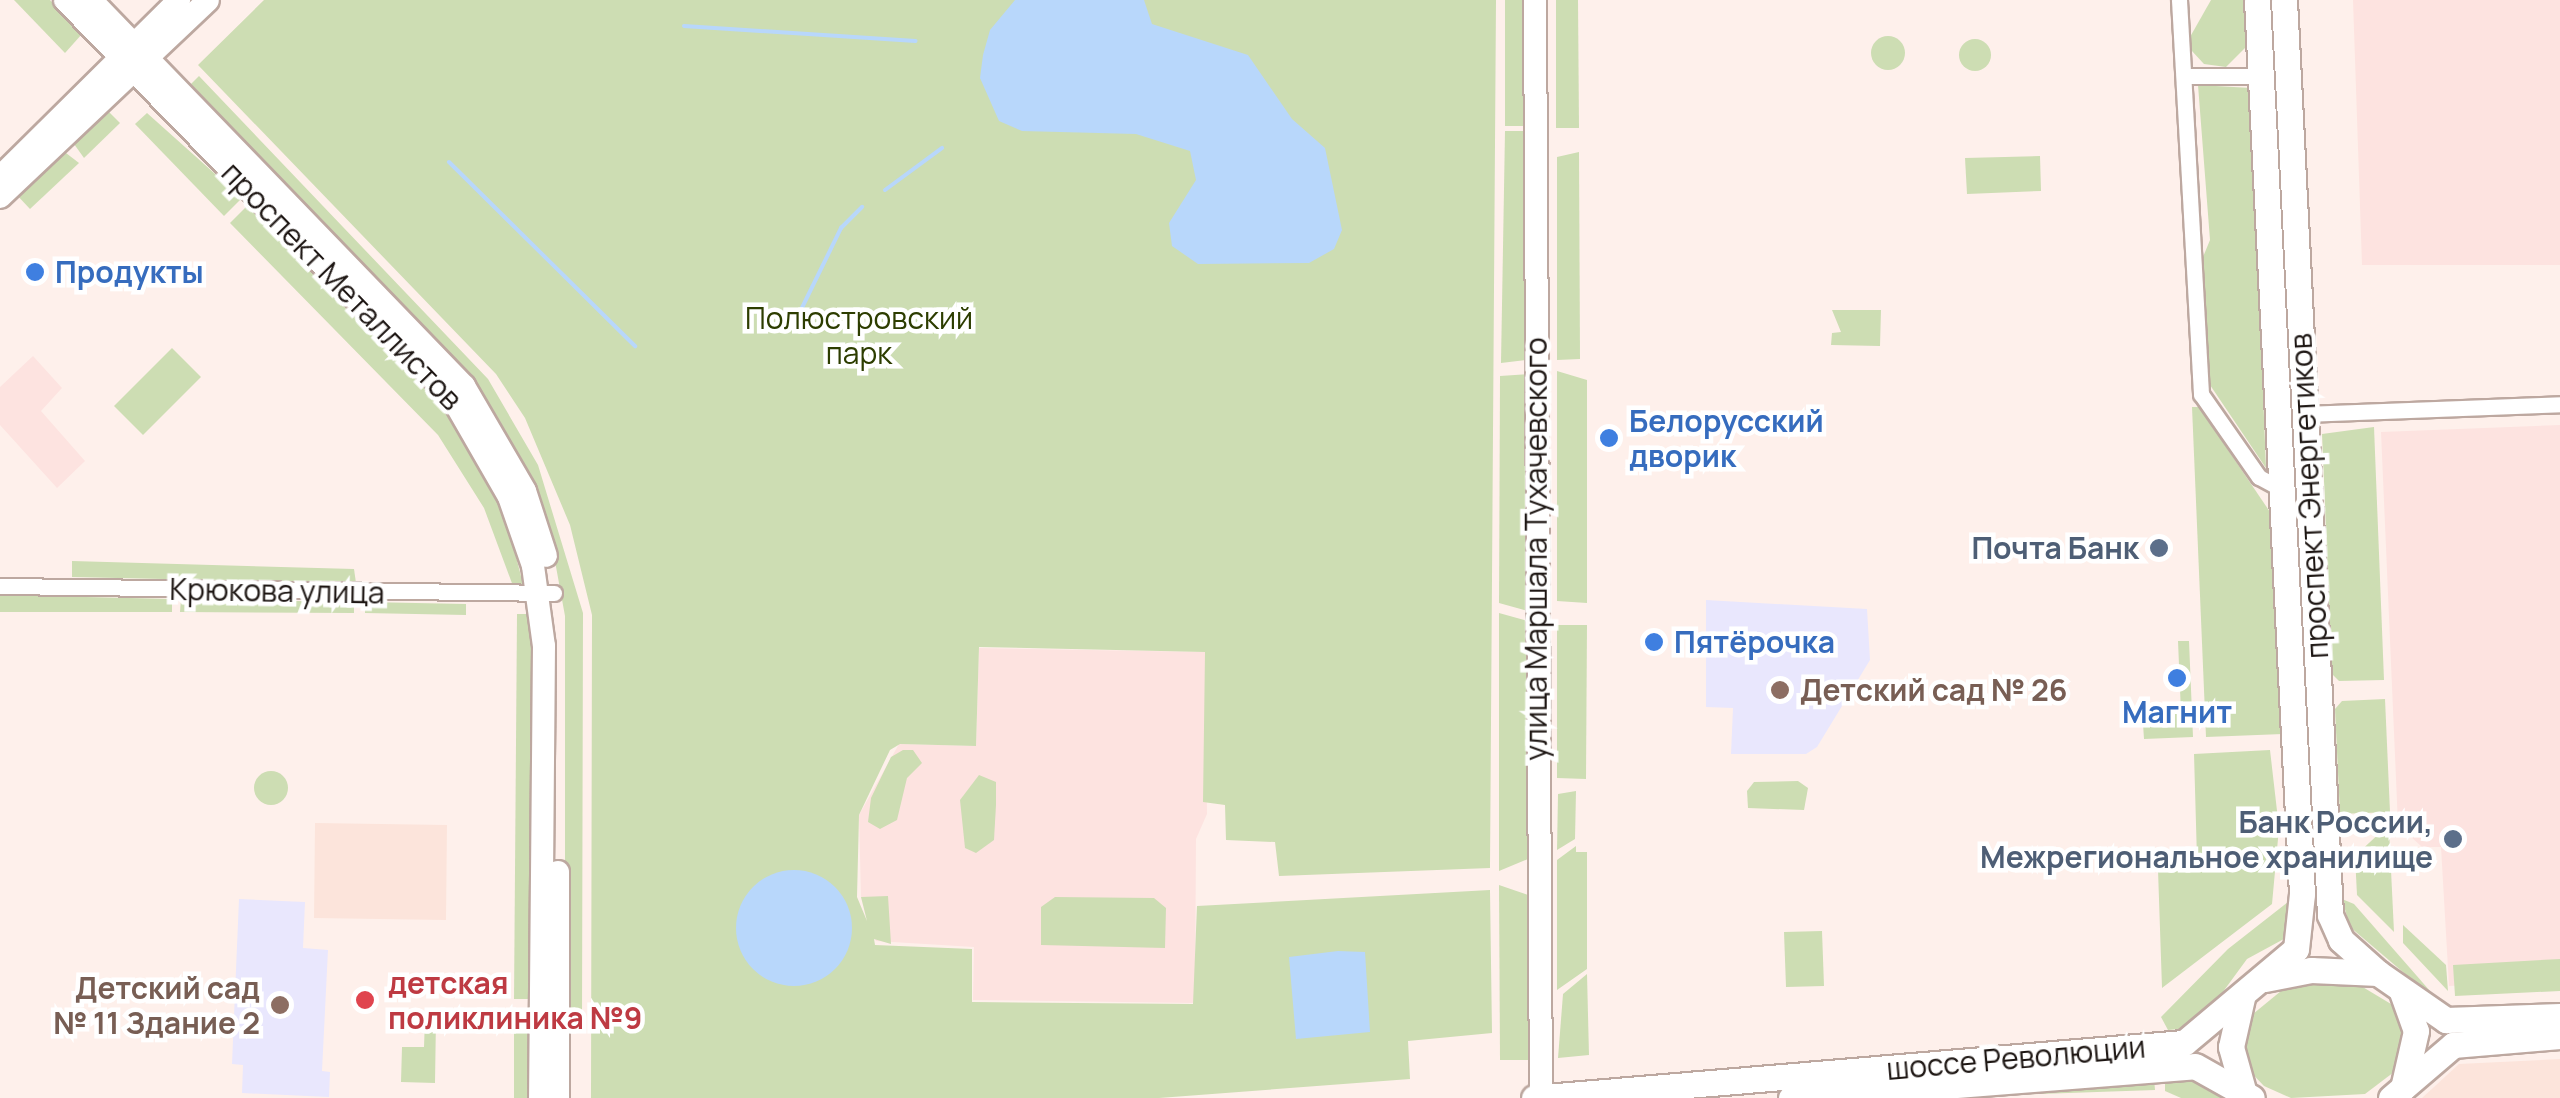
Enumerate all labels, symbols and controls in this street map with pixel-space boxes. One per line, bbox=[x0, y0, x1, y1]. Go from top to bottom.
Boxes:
street label: проспект Металлистов bbox=[214, 155, 470, 417]
place label: Продукты bbox=[55, 254, 204, 290]
marker: Продукты bbox=[24, 261, 46, 283]
park label: Полюстровский парк bbox=[745, 300, 973, 370]
street label: проспект Энергетиков bbox=[2282, 332, 2336, 660]
street label: улица Маршала Тухачевского bbox=[1518, 337, 1554, 761]
place label: Белорусский дворик bbox=[1629, 403, 1824, 474]
marker: Белорусский дворик bbox=[1598, 427, 1620, 449]
place label: Почта Банк bbox=[1971, 530, 2139, 566]
marker: Почта Банк bbox=[2148, 537, 2170, 559]
street label: Крюкова улица bbox=[169, 571, 385, 611]
place label: Пятёрочка bbox=[1674, 624, 1835, 660]
marker: Пятёрочка bbox=[1643, 631, 1665, 653]
marker: Магнит bbox=[2166, 667, 2188, 689]
place label: Детский сад № 26 bbox=[1800, 672, 2067, 708]
marker: Детский сад № 26 bbox=[1769, 679, 1791, 701]
place label: Магнит bbox=[2122, 694, 2232, 730]
place label: Банк России, Межрегиональное хранилище bbox=[1980, 804, 2433, 874]
marker: Банк России, Межрегиональное хранилище bbox=[2442, 828, 2464, 850]
place label: детская поликлиника №9 bbox=[388, 965, 642, 1036]
place label: Детский сад № 11 Здание 2 bbox=[53, 970, 260, 1040]
marker: детская поликлиника №9 bbox=[352, 987, 378, 1013]
marker: Детский сад № 11 Здание 2 bbox=[269, 994, 291, 1016]
street label: шоссе Революции bbox=[1885, 1029, 2147, 1087]

